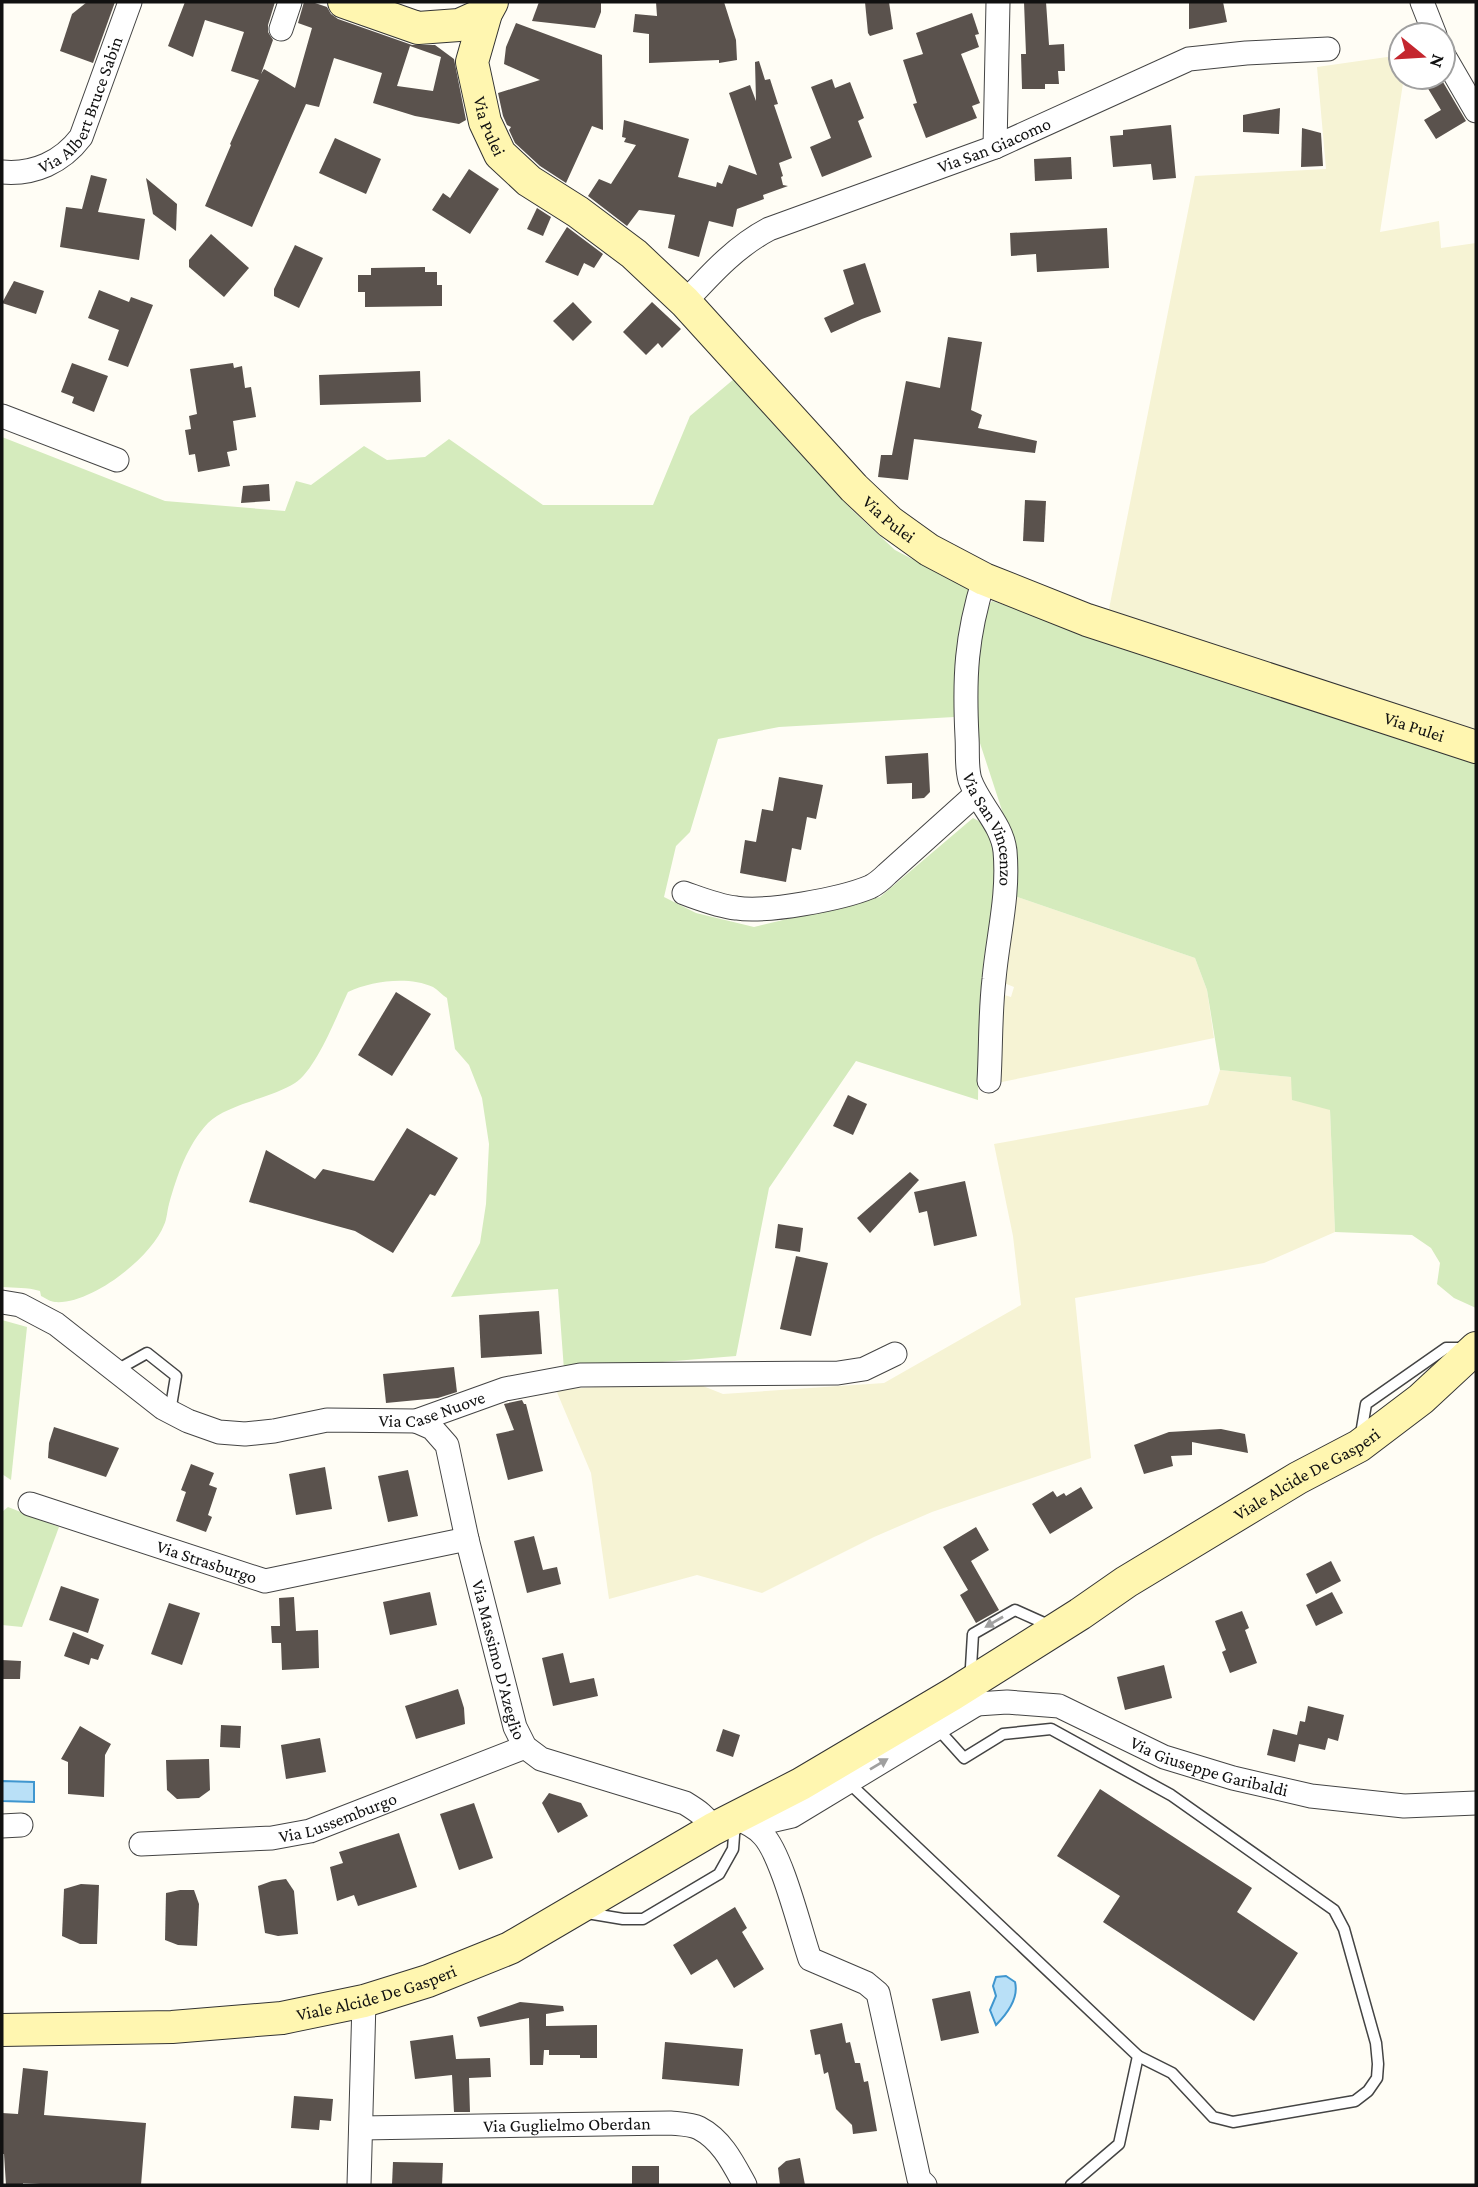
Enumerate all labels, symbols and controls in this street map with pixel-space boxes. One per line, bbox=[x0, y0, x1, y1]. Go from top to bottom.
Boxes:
north arrow bbox=[1387, 21, 1457, 91]
street label: Via Albert Bruce Sabin bbox=[35, 33, 127, 177]
text: N bbox=[1426, 52, 1450, 71]
street label: Via Pulei bbox=[470, 94, 510, 159]
street label: Via San Giacomo bbox=[935, 113, 1054, 177]
street label: Via Pulei bbox=[858, 491, 919, 547]
street label: Via Pulei bbox=[1382, 708, 1447, 746]
street label: Via San Vincenzo bbox=[958, 771, 1016, 887]
street label: Via Case Nuove bbox=[378, 1387, 488, 1431]
street label: Viale Alcide De Gasperi bbox=[1230, 1424, 1384, 1524]
street label: Via Strasburgo bbox=[154, 1536, 260, 1588]
street label: Via Massimo D'Azeglio bbox=[468, 1578, 530, 1743]
one-way arrow bbox=[984, 1616, 1003, 1628]
street label: Via Giuseppe Garibaldi bbox=[1127, 1732, 1290, 1800]
one-way arrow bbox=[869, 1757, 888, 1770]
street label: Via Lussemburgo bbox=[277, 1788, 400, 1847]
street label: Viale Alcide De Gasperi bbox=[294, 1961, 459, 2025]
street label: Via Guglielmo Oberdan bbox=[483, 2113, 651, 2136]

